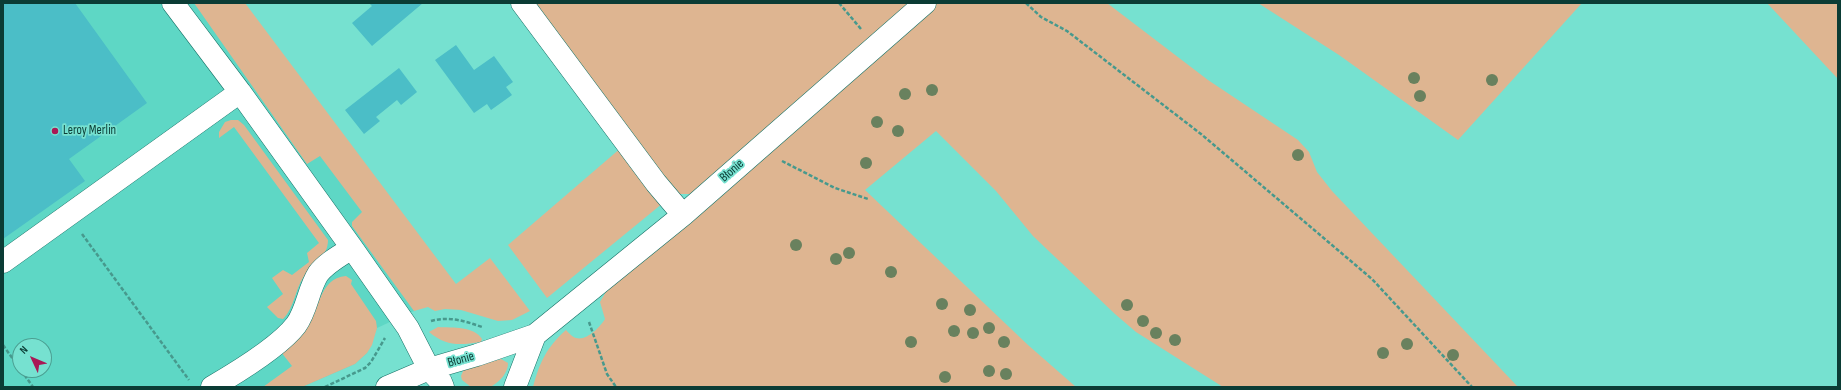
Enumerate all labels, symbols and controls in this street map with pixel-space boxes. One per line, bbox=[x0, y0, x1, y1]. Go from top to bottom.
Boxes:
place label: Leroy Merlin bbox=[63, 123, 116, 139]
marker: Leroy Merlin bbox=[50, 126, 60, 136]
street label: Błonie bbox=[717, 156, 747, 186]
north arrow bbox=[12, 338, 52, 378]
text: N bbox=[17, 343, 30, 357]
street label: Błonie bbox=[446, 349, 476, 371]

